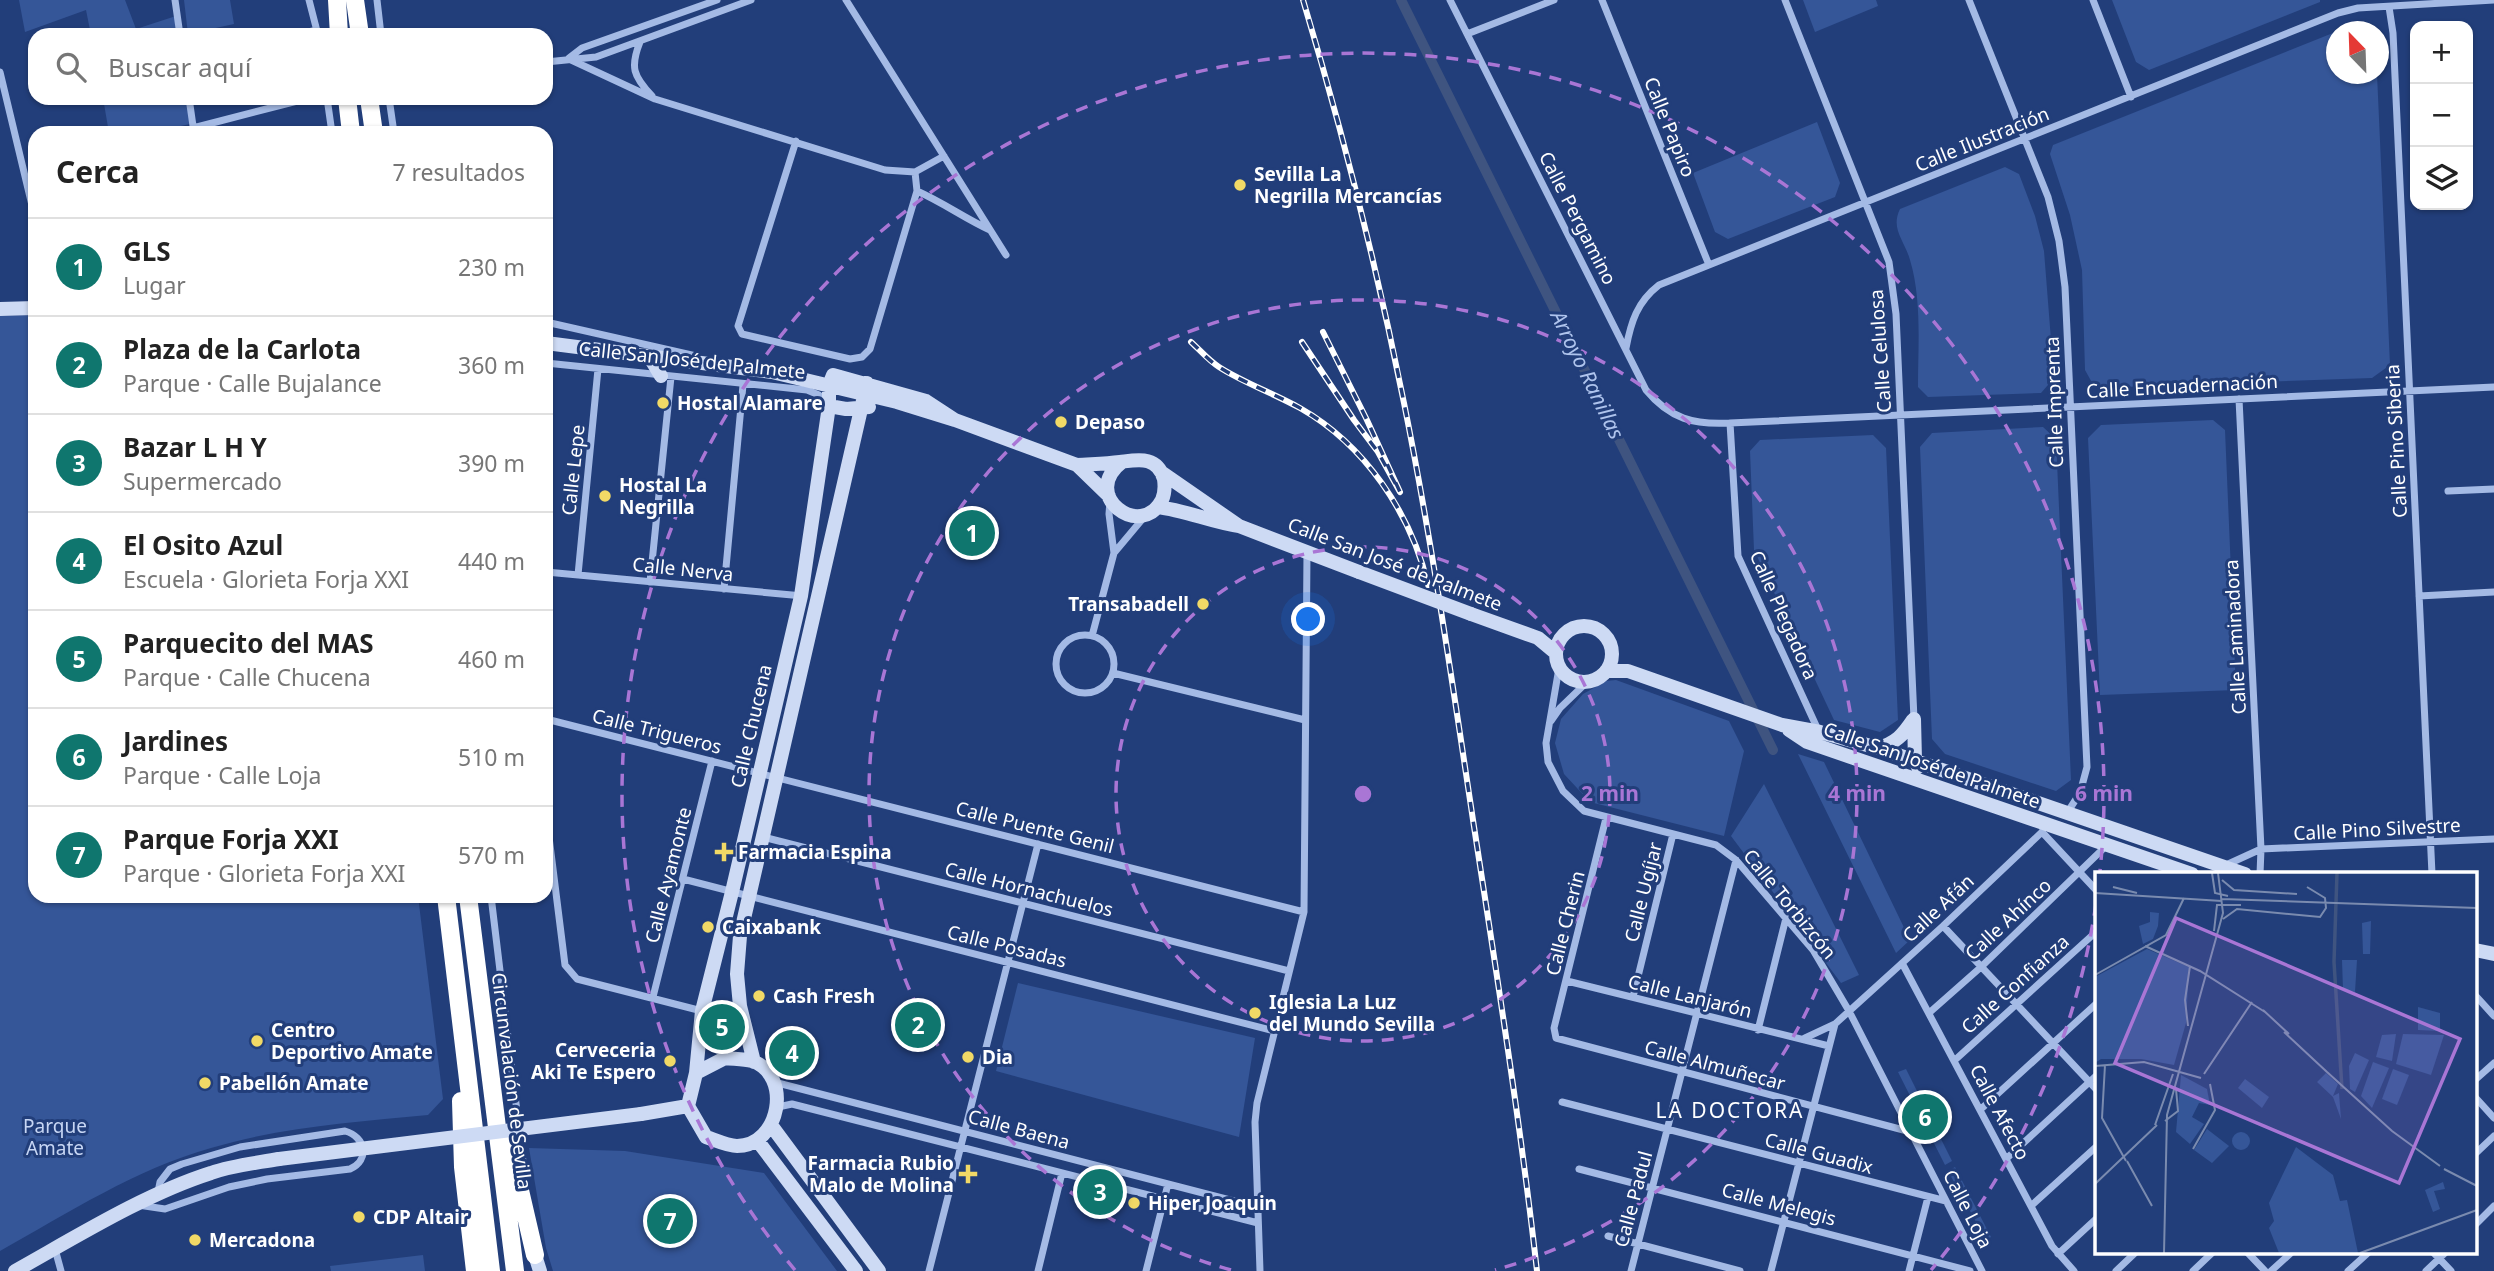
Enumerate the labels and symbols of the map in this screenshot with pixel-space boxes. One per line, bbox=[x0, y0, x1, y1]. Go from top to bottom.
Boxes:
north arrow bbox=[2326, 21, 2389, 84]
street label: Calle Papiro bbox=[1638, 73, 1702, 181]
street label: Calle Ilustración bbox=[1911, 100, 2053, 178]
street label: Calle Pergamino bbox=[1533, 147, 1623, 289]
place label: Sevilla La Negrilla Mercancías bbox=[1254, 161, 1442, 209]
marker: Sevilla La Negrilla Mercancías bbox=[1232, 177, 1248, 193]
street label: Calle Celulosa bbox=[1863, 288, 1897, 414]
water label: Arroyo Ranillas bbox=[1544, 304, 1631, 444]
street label: Calle San José de Palmete bbox=[577, 335, 807, 385]
street label: Calle Imprenta bbox=[2039, 336, 2069, 468]
street label: Calle Pino Siberia bbox=[2379, 364, 2413, 518]
street label: Calle Encuadernación bbox=[2086, 368, 2278, 404]
place label: Hostal Alamare bbox=[677, 390, 823, 416]
marker: Hostal Alamare bbox=[655, 395, 671, 411]
place label: Depaso bbox=[1075, 409, 1145, 435]
marker: Depaso bbox=[1053, 414, 1069, 430]
street label: Calle Lepe bbox=[555, 423, 591, 517]
place label: Hostal La Negrilla bbox=[619, 472, 707, 520]
marker: Hostal La Negrilla bbox=[597, 488, 613, 504]
pin: 1 bbox=[949, 507, 995, 559]
street label: Calle San José de Palmete bbox=[1284, 511, 1506, 617]
street label: Calle Plegadora bbox=[1744, 546, 1824, 684]
street label: Calle Nerva bbox=[631, 551, 735, 587]
street label: Calle Laminadora bbox=[2218, 559, 2252, 715]
place label: Transabadell bbox=[1068, 591, 1189, 617]
marker: Transabadell bbox=[1195, 596, 1211, 612]
your location bbox=[1291, 602, 1325, 636]
street label: Calle Chucena bbox=[724, 662, 778, 790]
street label: Calle Trigueros bbox=[589, 702, 725, 760]
street label: Calle San José de Palmete bbox=[1820, 716, 2044, 814]
text: 2 min bbox=[1581, 779, 1639, 807]
text: 4 min bbox=[1828, 779, 1886, 807]
text: 6 min bbox=[2075, 779, 2133, 807]
centre of rings bbox=[1351, 782, 1375, 806]
street label: Calle Puente Genil bbox=[953, 795, 1117, 859]
street label: Calle Ayamonte bbox=[639, 804, 697, 946]
street label: Calle Pino Silvestre bbox=[2293, 812, 2461, 846]
place label: Farmacia Espina bbox=[738, 839, 892, 865]
street label: Calle Ugíjar bbox=[1618, 839, 1668, 945]
marker: Farmacia Espina bbox=[716, 844, 732, 860]
street label: Calle Torbizcón bbox=[1738, 844, 1842, 964]
street label: Calle Hornachuelos bbox=[942, 855, 1116, 923]
street label: Calle Cherin bbox=[1539, 868, 1591, 978]
street label: Calle Afán bbox=[1897, 868, 1979, 948]
street label: Calle Ahínco bbox=[1959, 872, 2057, 966]
inset map bbox=[2095, 872, 2476, 1254]
place label: Caixabank bbox=[722, 914, 821, 940]
marker: Caixabank bbox=[700, 919, 716, 935]
street label: Calle Posadas bbox=[945, 919, 1069, 973]
street label: Calle Confianza bbox=[1955, 929, 2075, 1039]
street label: Calle Lanjarón bbox=[1625, 968, 1755, 1024]
street label: Circunvalación de Sevilla bbox=[486, 971, 538, 1191]
place label: Cash Fresh bbox=[773, 983, 875, 1009]
marker: Cash Fresh bbox=[751, 988, 767, 1004]
place label: Iglesia La Luz del Mundo Sevilla bbox=[1269, 989, 1435, 1037]
pin: 2 bbox=[895, 999, 941, 1051]
pin: 5 bbox=[699, 1001, 745, 1053]
marker: Iglesia La Luz del Mundo Sevilla bbox=[1247, 1005, 1263, 1021]
place label: Centro Deportivo Amate bbox=[271, 1017, 433, 1065]
pin: 4 bbox=[769, 1027, 815, 1079]
marker: Centro Deportivo Amate bbox=[249, 1033, 265, 1049]
street label: Calle Almuñecar bbox=[1642, 1034, 1788, 1096]
place label: Cerveceria Aki Te Espero bbox=[531, 1037, 656, 1085]
place label: Dia bbox=[982, 1044, 1013, 1070]
marker: Dia bbox=[960, 1049, 976, 1065]
marker: Cerveceria Aki Te Espero bbox=[662, 1053, 678, 1069]
street label: Calle Afecto bbox=[1964, 1060, 2036, 1164]
place label: Pabellón Amate bbox=[219, 1070, 369, 1096]
marker: Pabellón Amate bbox=[197, 1075, 213, 1091]
pin: 6 bbox=[1902, 1091, 1948, 1143]
district label: LA DOCTORA bbox=[1655, 1096, 1805, 1124]
street label: Calle Baena bbox=[965, 1103, 1073, 1155]
park label: Parque Amate bbox=[23, 1113, 87, 1161]
street label: Calle Guadix bbox=[1762, 1126, 1876, 1180]
street label: Calle Padul bbox=[1608, 1148, 1658, 1250]
place label: Farmacia Rubio Malo de Molina bbox=[808, 1150, 954, 1198]
street label: Calle Loja bbox=[1937, 1165, 1999, 1253]
marker: Farmacia Rubio Malo de Molina bbox=[960, 1166, 976, 1182]
pin: 3 bbox=[1077, 1166, 1123, 1218]
street label: Calle Melegis bbox=[1719, 1176, 1839, 1232]
place label: Hiper Joaquin bbox=[1148, 1190, 1277, 1216]
pin: 7 bbox=[647, 1195, 693, 1247]
marker: Hiper Joaquin bbox=[1126, 1195, 1142, 1211]
place label: CDP Altair bbox=[373, 1204, 469, 1230]
marker: CDP Altair bbox=[351, 1209, 367, 1225]
place label: Mercadona bbox=[209, 1227, 315, 1253]
marker: Mercadona bbox=[187, 1232, 203, 1248]

